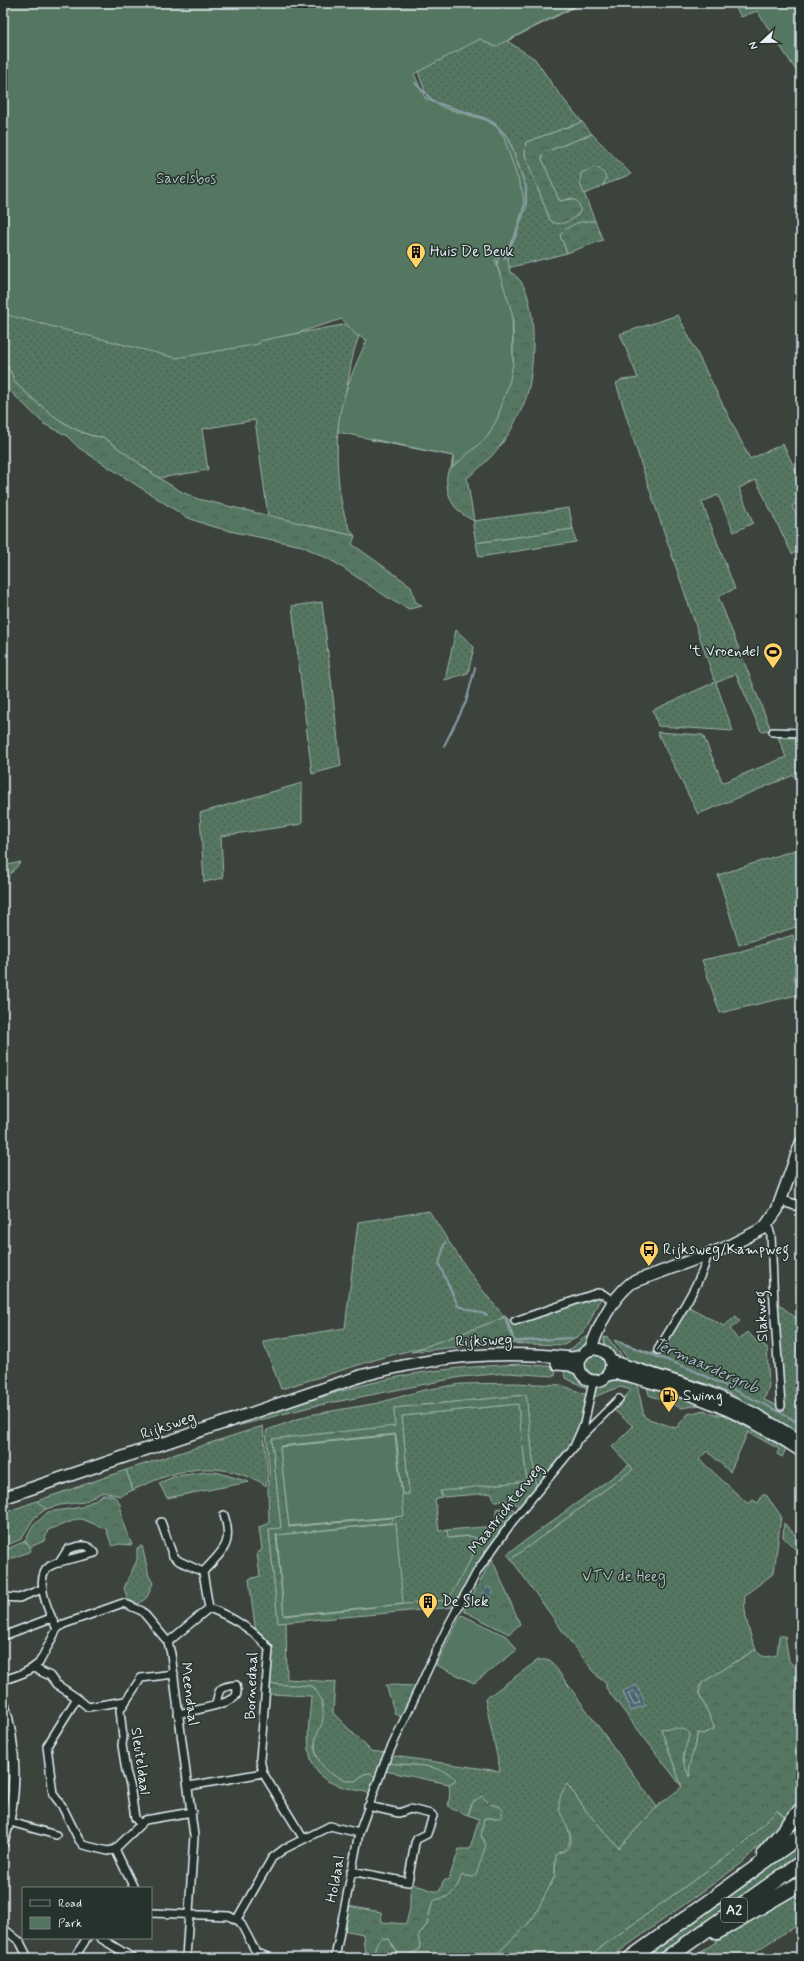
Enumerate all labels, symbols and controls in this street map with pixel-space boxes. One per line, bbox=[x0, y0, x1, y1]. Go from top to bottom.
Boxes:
north arrow bbox=[742, 22, 782, 62]
text: N bbox=[746, 39, 762, 51]
park label: Savelsbos bbox=[156, 169, 216, 189]
building icon: Huis De Beuk bbox=[405, 241, 427, 269]
place label: Huis De Beuk bbox=[430, 242, 514, 262]
sports icon: 't Vroendel bbox=[762, 641, 784, 669]
place label: 't Vroendel bbox=[689, 642, 759, 662]
bus stop icon: Rijksweg/Kampweg bbox=[638, 1239, 660, 1267]
place label: Rijksweg/Kampweg bbox=[663, 1240, 789, 1261]
street label: Slakweg bbox=[751, 1290, 774, 1342]
street label: Rijksweg bbox=[455, 1330, 513, 1353]
water label: Termaardergrub bbox=[650, 1333, 763, 1399]
fuel station icon: Swing bbox=[658, 1385, 680, 1413]
place label: Swing bbox=[683, 1386, 723, 1406]
street label: Rijksweg bbox=[138, 1407, 199, 1446]
street label: Maastrichterweg bbox=[464, 1460, 548, 1558]
park label: VTV de Heeg bbox=[582, 1567, 666, 1588]
building icon: De Slek bbox=[417, 1591, 439, 1619]
place label: De Slek bbox=[442, 1592, 489, 1612]
street label: Bornedaal bbox=[241, 1652, 263, 1720]
street label: Meendaal bbox=[175, 1661, 203, 1727]
street label: Sleuteldaal bbox=[125, 1726, 155, 1796]
street label: Holdaal bbox=[322, 1854, 350, 1904]
legend bbox=[22, 1887, 152, 1939]
text: Road bbox=[58, 1896, 82, 1912]
road number: A2 bbox=[721, 1898, 747, 1922]
text: Park bbox=[58, 1916, 82, 1932]

